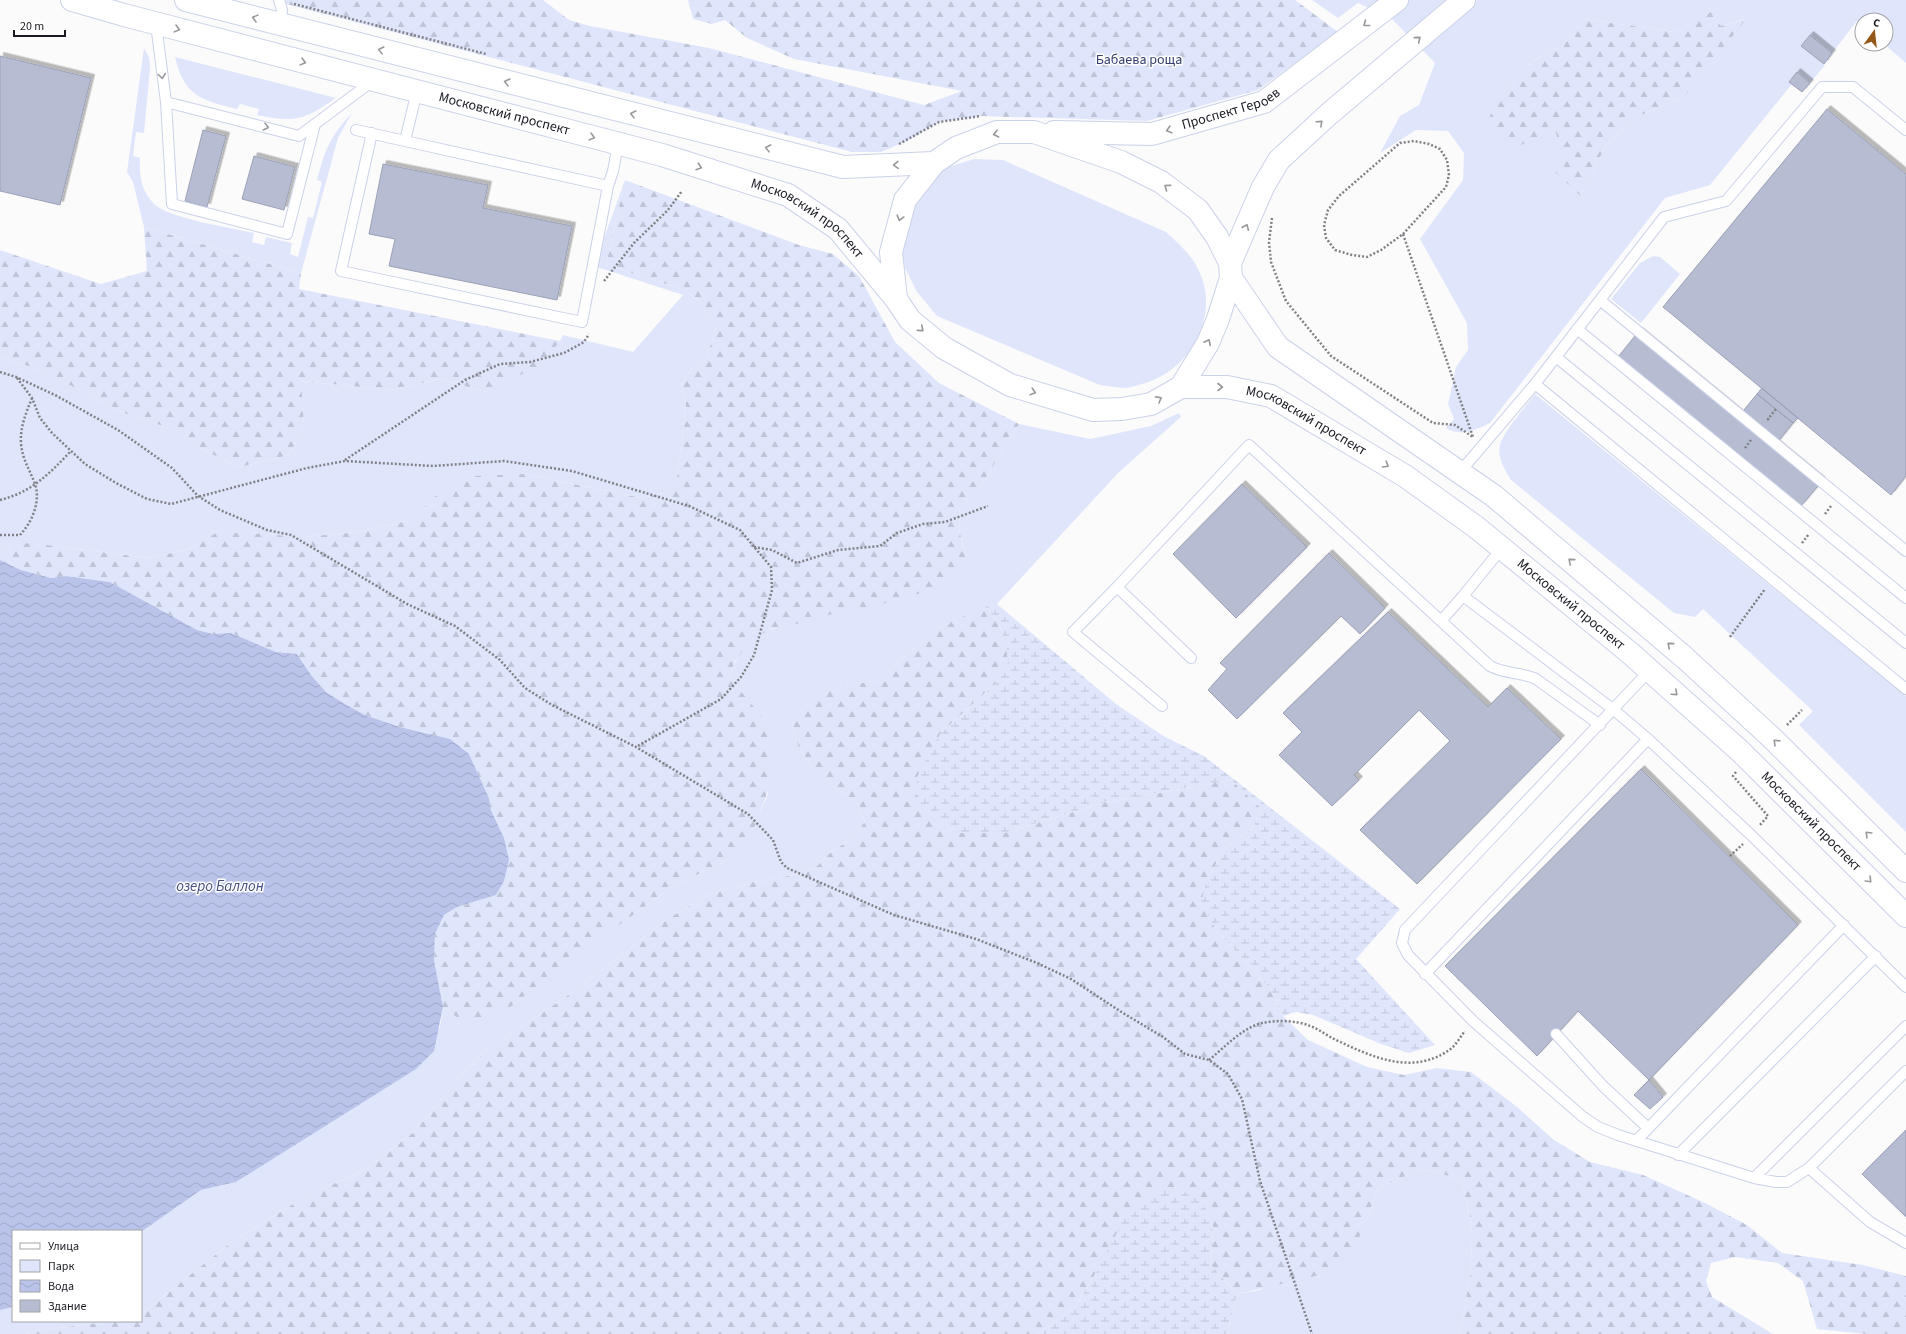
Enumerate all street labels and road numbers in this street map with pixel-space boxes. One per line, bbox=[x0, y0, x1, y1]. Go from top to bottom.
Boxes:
street label: Проспект Героев bbox=[1179, 83, 1285, 135]
street label: Московский проспект bbox=[436, 87, 573, 141]
street label: Московский проспект bbox=[748, 174, 869, 263]
street label: Московский проспект bbox=[1244, 381, 1371, 461]
street label: Московский проспект bbox=[1512, 554, 1630, 655]
street label: Московский проспект bbox=[1756, 767, 1866, 877]

